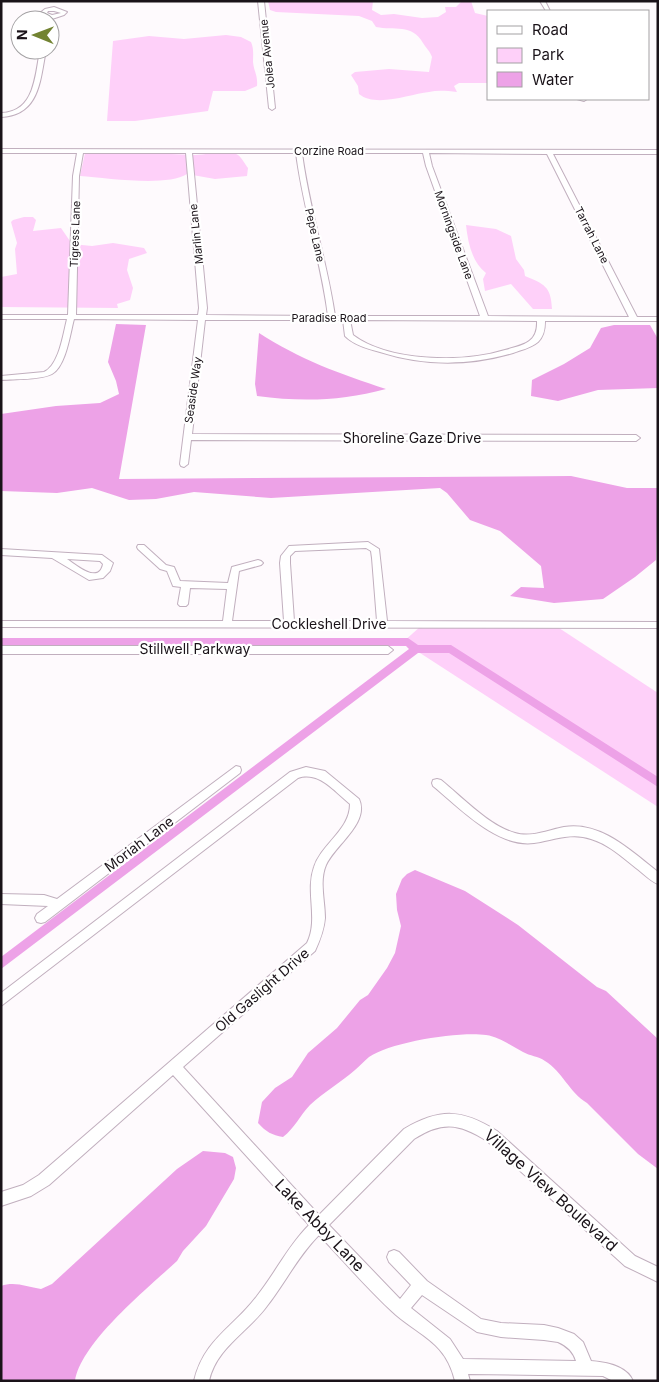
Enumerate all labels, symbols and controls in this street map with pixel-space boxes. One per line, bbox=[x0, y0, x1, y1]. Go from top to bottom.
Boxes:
north arrow bbox=[10, 10, 60, 60]
legend bbox=[487, 10, 649, 100]
street label: Jolea Avenue bbox=[256, 18, 278, 90]
text: Road bbox=[532, 20, 568, 39]
text: N bbox=[13, 29, 30, 40]
text: Park bbox=[532, 45, 565, 64]
text: Water bbox=[532, 70, 574, 89]
street label: Corzine Road bbox=[294, 144, 364, 158]
street label: Morningside Lane bbox=[431, 189, 477, 281]
street label: Tigress Lane bbox=[67, 200, 83, 268]
street label: Marlin Lane bbox=[186, 203, 206, 265]
street label: Tarrah Lane bbox=[572, 204, 612, 266]
street label: Pepe Lane bbox=[302, 207, 328, 263]
street label: Paradise Road bbox=[292, 311, 366, 325]
street label: Seaside Way bbox=[181, 356, 205, 424]
street label: Shoreline Gaze Drive bbox=[343, 429, 481, 446]
street label: Cockleshell Drive bbox=[271, 615, 387, 632]
street label: Stillwell Parkway bbox=[140, 640, 251, 657]
street label: Moriah Lane bbox=[101, 812, 177, 875]
street label: Old Gaslight Drive bbox=[211, 944, 312, 1035]
street label: Village View Boulevard bbox=[480, 1125, 622, 1255]
street label: Lake Abby Lane bbox=[271, 1175, 369, 1275]

